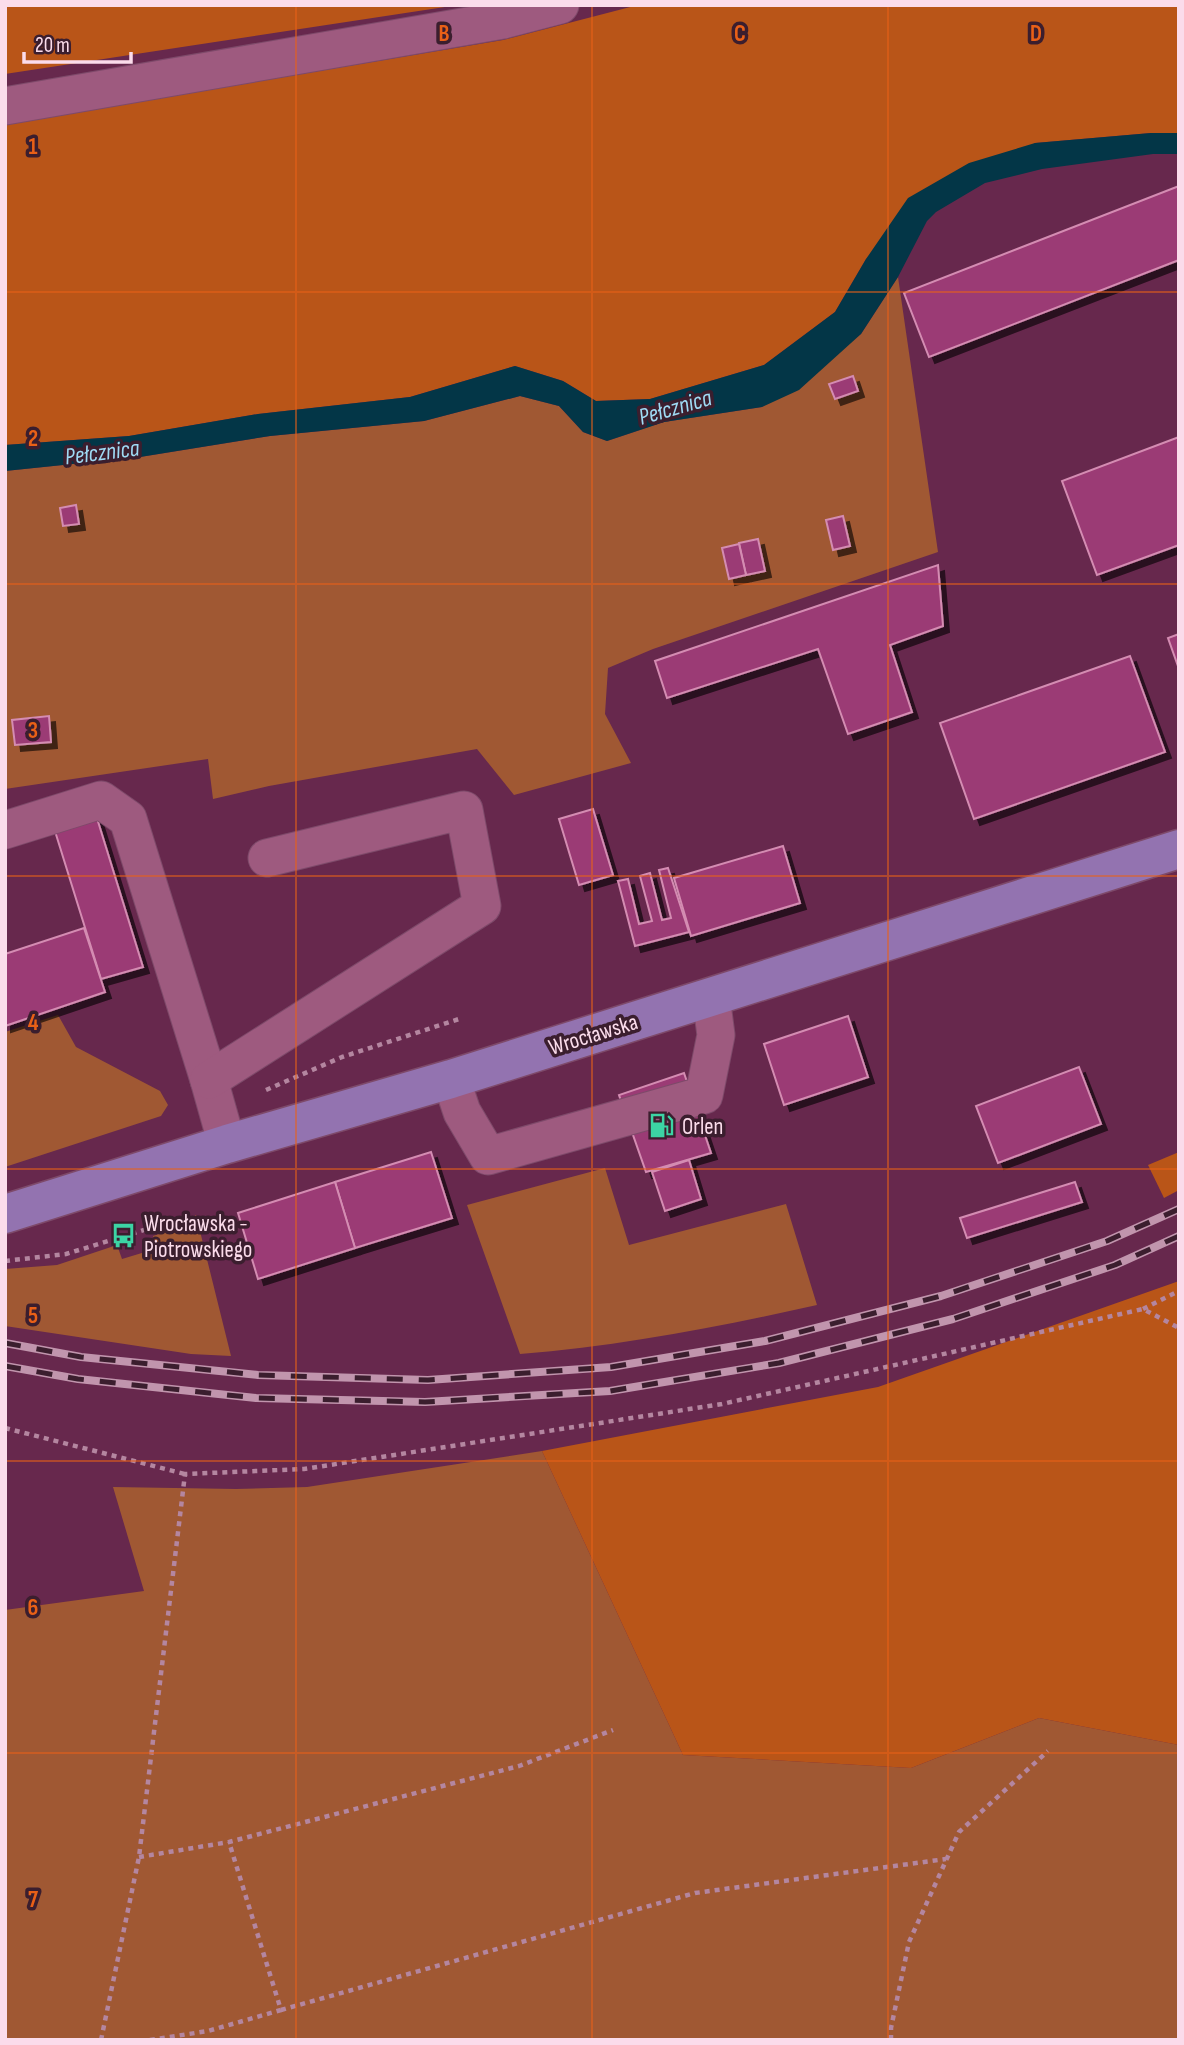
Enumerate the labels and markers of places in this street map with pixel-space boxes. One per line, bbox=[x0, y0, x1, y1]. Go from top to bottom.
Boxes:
fuel station icon: Orlen bbox=[648, 1112, 676, 1140]
place label: Orlen bbox=[682, 1113, 723, 1141]
place label: Wrocławska - Piotrowskiego bbox=[144, 1210, 252, 1264]
bus stop icon: Wrocławska - Piotrowskiego bbox=[110, 1222, 138, 1250]

